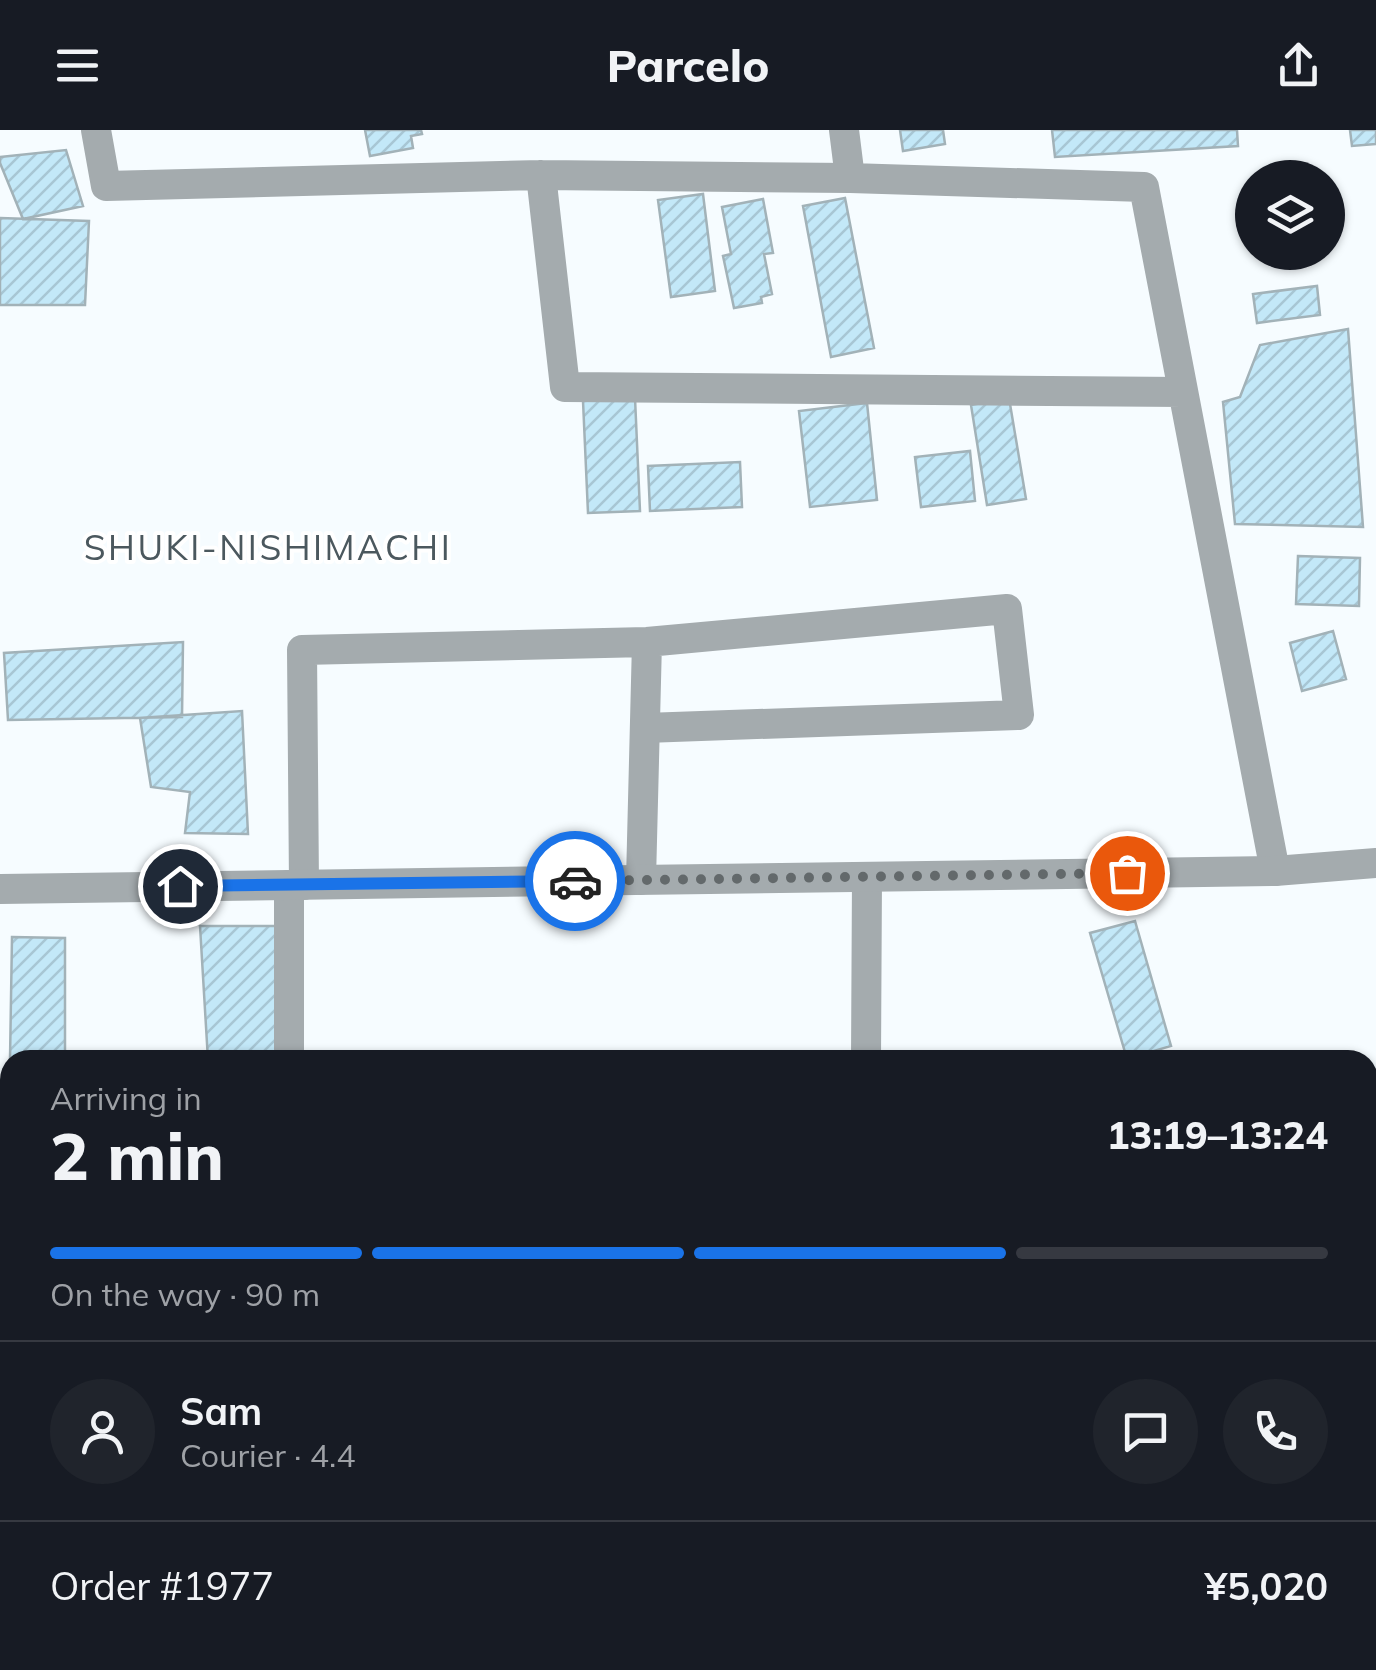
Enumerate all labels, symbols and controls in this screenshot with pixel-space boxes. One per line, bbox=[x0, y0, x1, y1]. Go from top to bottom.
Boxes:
text: Parcelo bbox=[607, 37, 769, 93]
icon: menu bbox=[50, 38, 105, 93]
icon: share bbox=[1271, 38, 1326, 93]
map controls bbox=[1235, 160, 1345, 270]
button: layers bbox=[1235, 160, 1345, 270]
district label: SHUKI-NISHIMACHI bbox=[84, 525, 452, 569]
courier bbox=[525, 831, 625, 931]
pin bbox=[1085, 831, 1170, 916]
pin bbox=[138, 844, 223, 929]
icon: bag bbox=[1100, 846, 1155, 901]
icon: car bbox=[548, 854, 603, 909]
icon: home bbox=[153, 859, 208, 914]
text: Arriving in bbox=[50, 1078, 202, 1118]
text: 13:19–13:24 bbox=[1107, 1111, 1328, 1159]
text: 2 min bbox=[50, 1115, 224, 1196]
text: On the way · 90 m bbox=[50, 1274, 320, 1314]
button: person bbox=[50, 1379, 155, 1484]
button: chat bbox=[1093, 1379, 1198, 1484]
button: phone bbox=[1223, 1379, 1328, 1484]
text: Sam bbox=[180, 1387, 262, 1435]
text: Courier · 4.4 bbox=[180, 1435, 356, 1475]
text: Order #1977 bbox=[50, 1562, 274, 1610]
text: ¥5,020 bbox=[1205, 1562, 1328, 1610]

